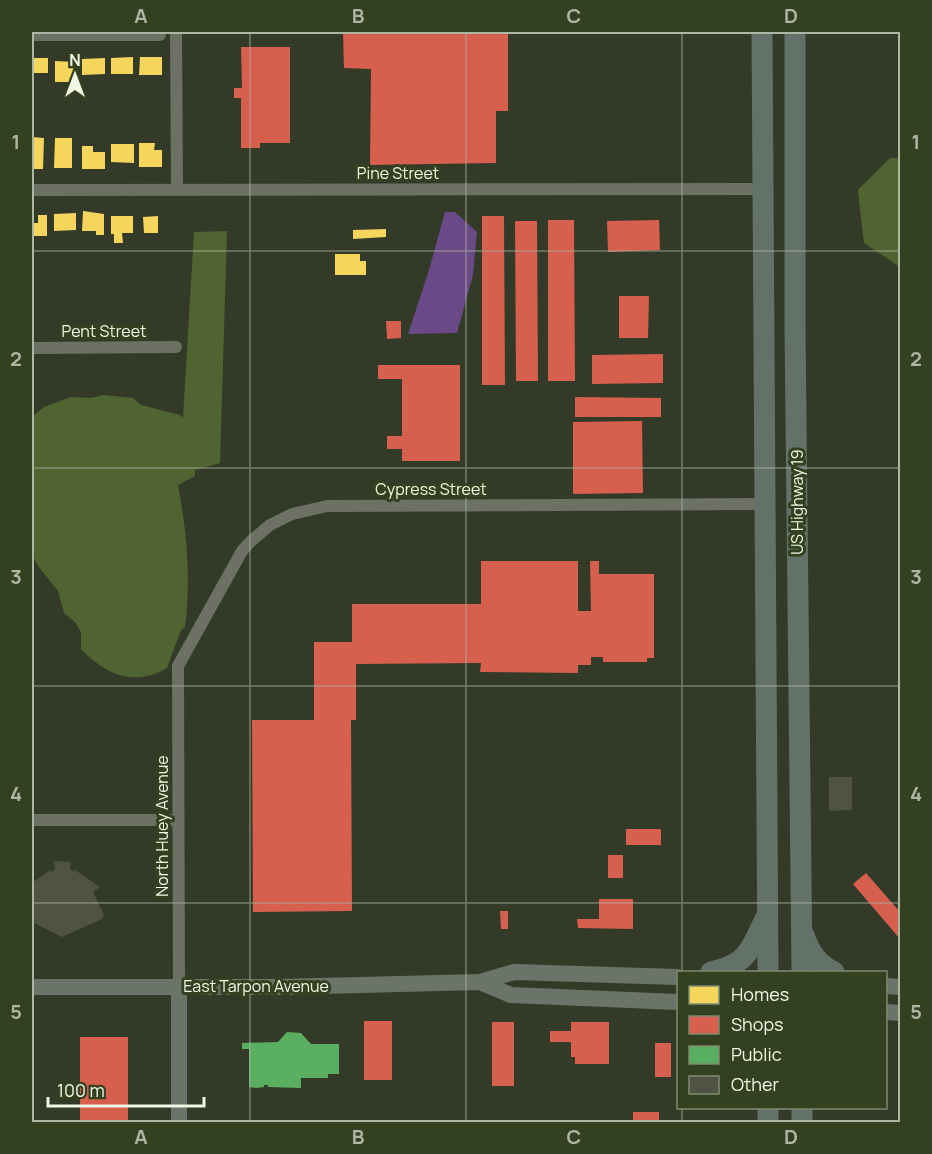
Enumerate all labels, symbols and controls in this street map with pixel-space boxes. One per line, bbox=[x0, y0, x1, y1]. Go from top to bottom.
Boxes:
text: A bbox=[134, 2, 148, 29]
text: B bbox=[352, 2, 365, 29]
text: C bbox=[567, 2, 581, 29]
text: D bbox=[784, 2, 798, 29]
north arrow bbox=[45, 45, 105, 105]
text: N bbox=[69, 49, 81, 71]
text: 1 bbox=[12, 128, 20, 155]
text: 1 bbox=[912, 128, 920, 155]
street label: Pine Street bbox=[357, 162, 439, 184]
street label: Pent Street bbox=[62, 320, 146, 342]
text: 2 bbox=[10, 345, 22, 372]
text: 2 bbox=[910, 345, 922, 372]
street label: US Highway 19 bbox=[786, 449, 808, 555]
street label: Cypress Street bbox=[375, 478, 487, 500]
text: 3 bbox=[10, 563, 22, 590]
text: 3 bbox=[910, 563, 922, 590]
street label: North Huey Avenue bbox=[151, 755, 173, 897]
text: 4 bbox=[10, 780, 22, 807]
text: 4 bbox=[910, 780, 922, 807]
legend bbox=[677, 971, 887, 1109]
street label: East Tarpon Avenue bbox=[183, 975, 329, 997]
text: Homes bbox=[731, 982, 789, 1006]
text: 5 bbox=[10, 998, 22, 1025]
text: 5 bbox=[910, 998, 922, 1025]
text: Shops bbox=[731, 1012, 783, 1036]
text: Public bbox=[731, 1042, 782, 1066]
scale bar bbox=[48, 1070, 204, 1108]
text: Other bbox=[731, 1072, 779, 1096]
text: 100 m bbox=[57, 1078, 105, 1102]
text: A bbox=[134, 1123, 148, 1150]
text: B bbox=[352, 1123, 365, 1150]
text: C bbox=[567, 1123, 581, 1150]
text: D bbox=[784, 1123, 798, 1150]

